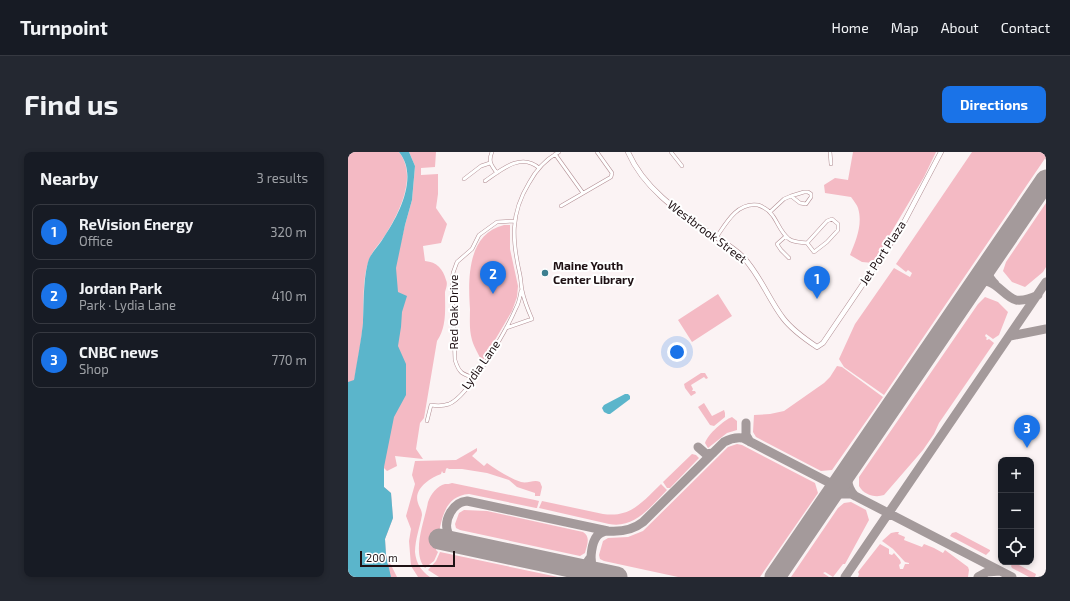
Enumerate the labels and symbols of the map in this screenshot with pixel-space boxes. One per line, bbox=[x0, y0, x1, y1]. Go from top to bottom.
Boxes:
street label: Westbrook Street bbox=[665, 197, 750, 266]
street label: Jet Port Plaza bbox=[856, 218, 908, 287]
place label: Maine Youth Center Library bbox=[553, 258, 634, 287]
pin: 2 bbox=[480, 261, 506, 294]
pin: 1 bbox=[804, 266, 830, 299]
marker: Maine Youth Center Library bbox=[540, 268, 550, 278]
street label: Red Oak Drive bbox=[446, 274, 460, 350]
street label: Lydia Lane bbox=[458, 337, 502, 392]
your location bbox=[667, 342, 687, 362]
pin: 3 bbox=[1014, 415, 1040, 448]
scale bar bbox=[360, 549, 455, 568]

